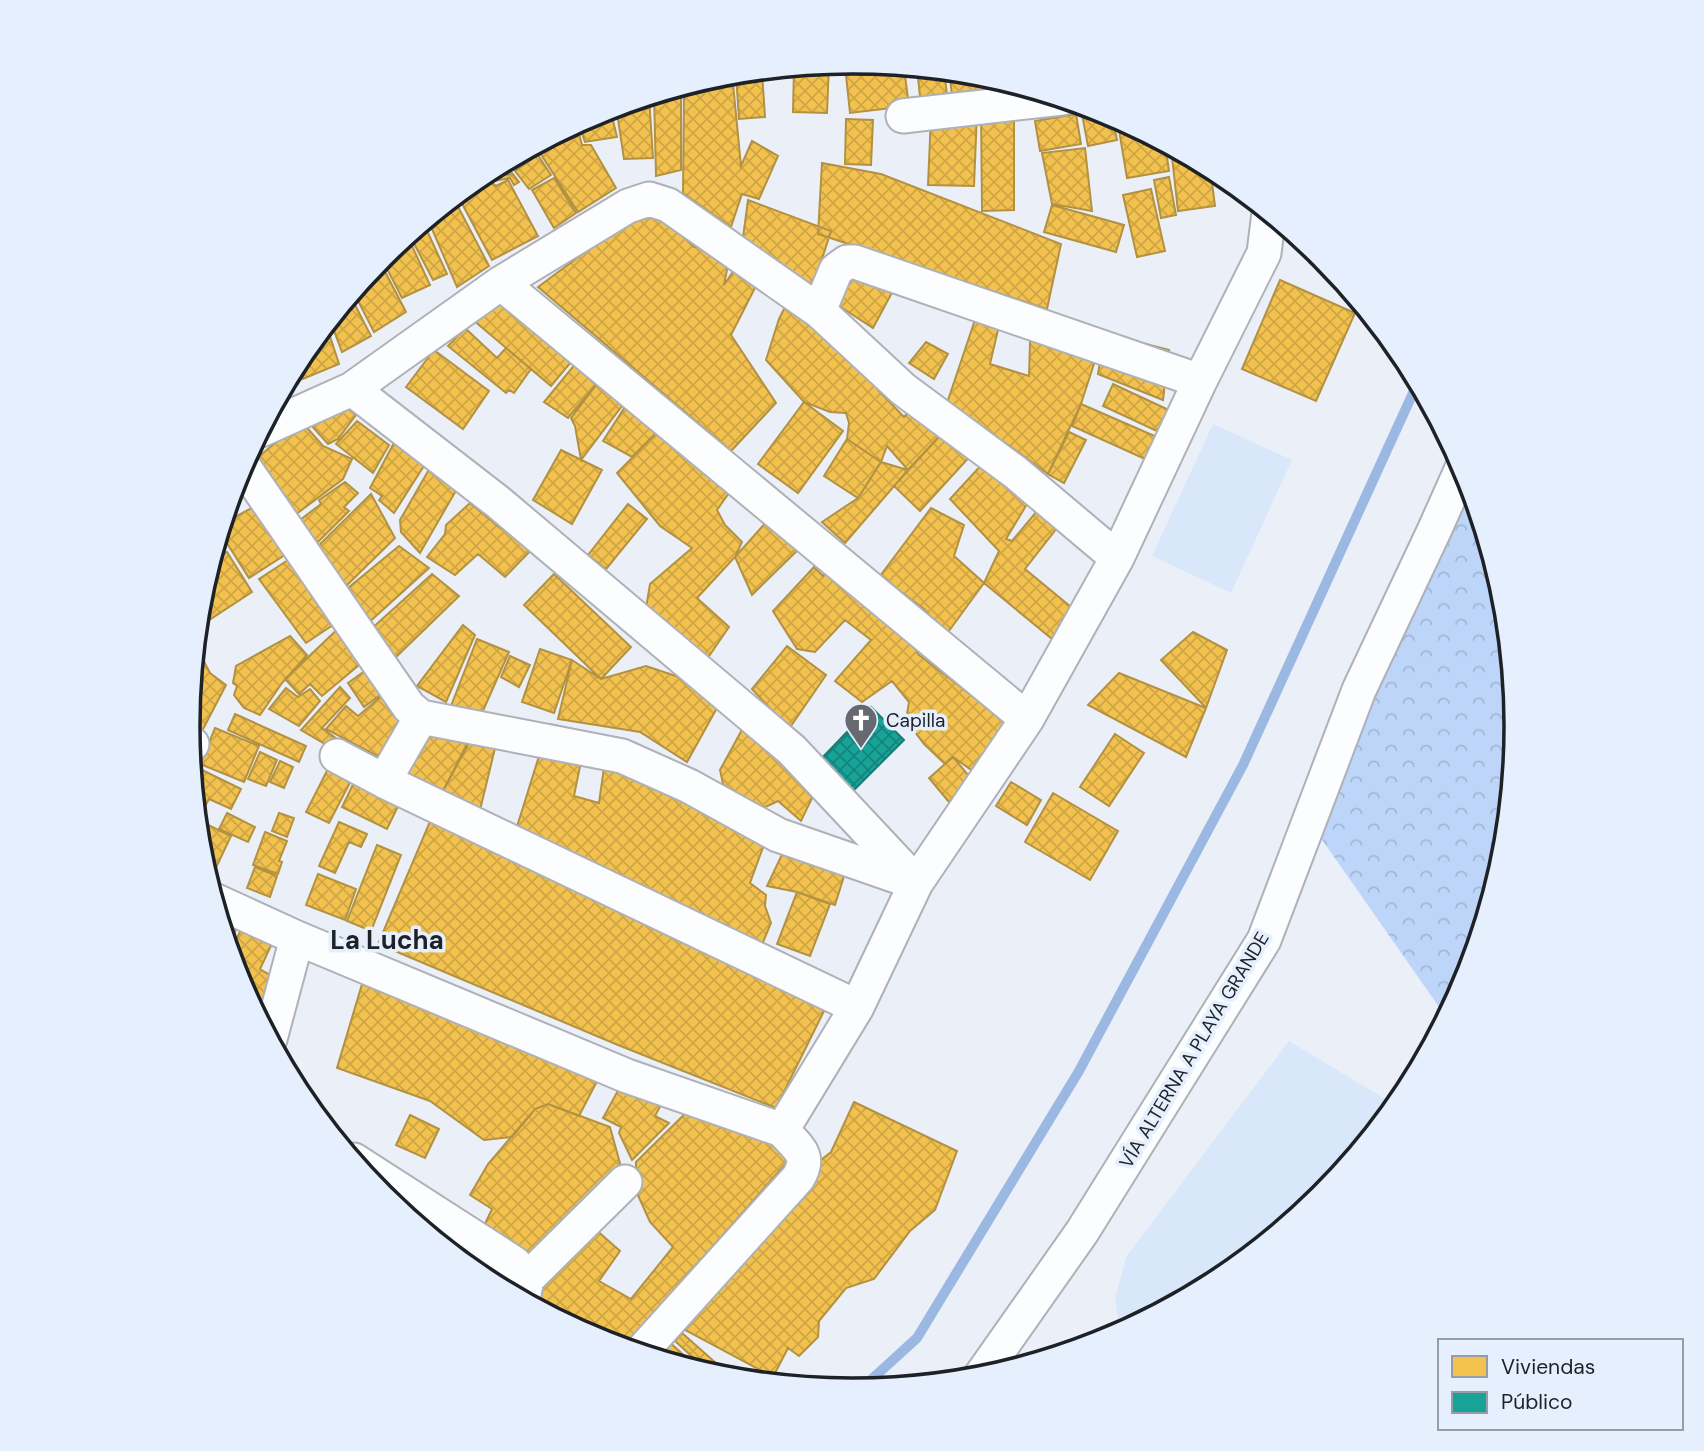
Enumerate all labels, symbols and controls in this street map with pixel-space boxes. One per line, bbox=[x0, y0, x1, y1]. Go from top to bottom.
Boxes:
church icon: Capilla bbox=[842, 701, 880, 750]
place label: Capilla bbox=[886, 708, 945, 733]
district label: La Lucha bbox=[330, 923, 444, 957]
street label: VÍA ALTERNA A PLAYA GRANDE bbox=[1113, 927, 1275, 1173]
legend bbox=[1438, 1339, 1683, 1430]
text: Viviendas bbox=[1501, 1353, 1595, 1381]
text: Público bbox=[1501, 1388, 1573, 1416]

